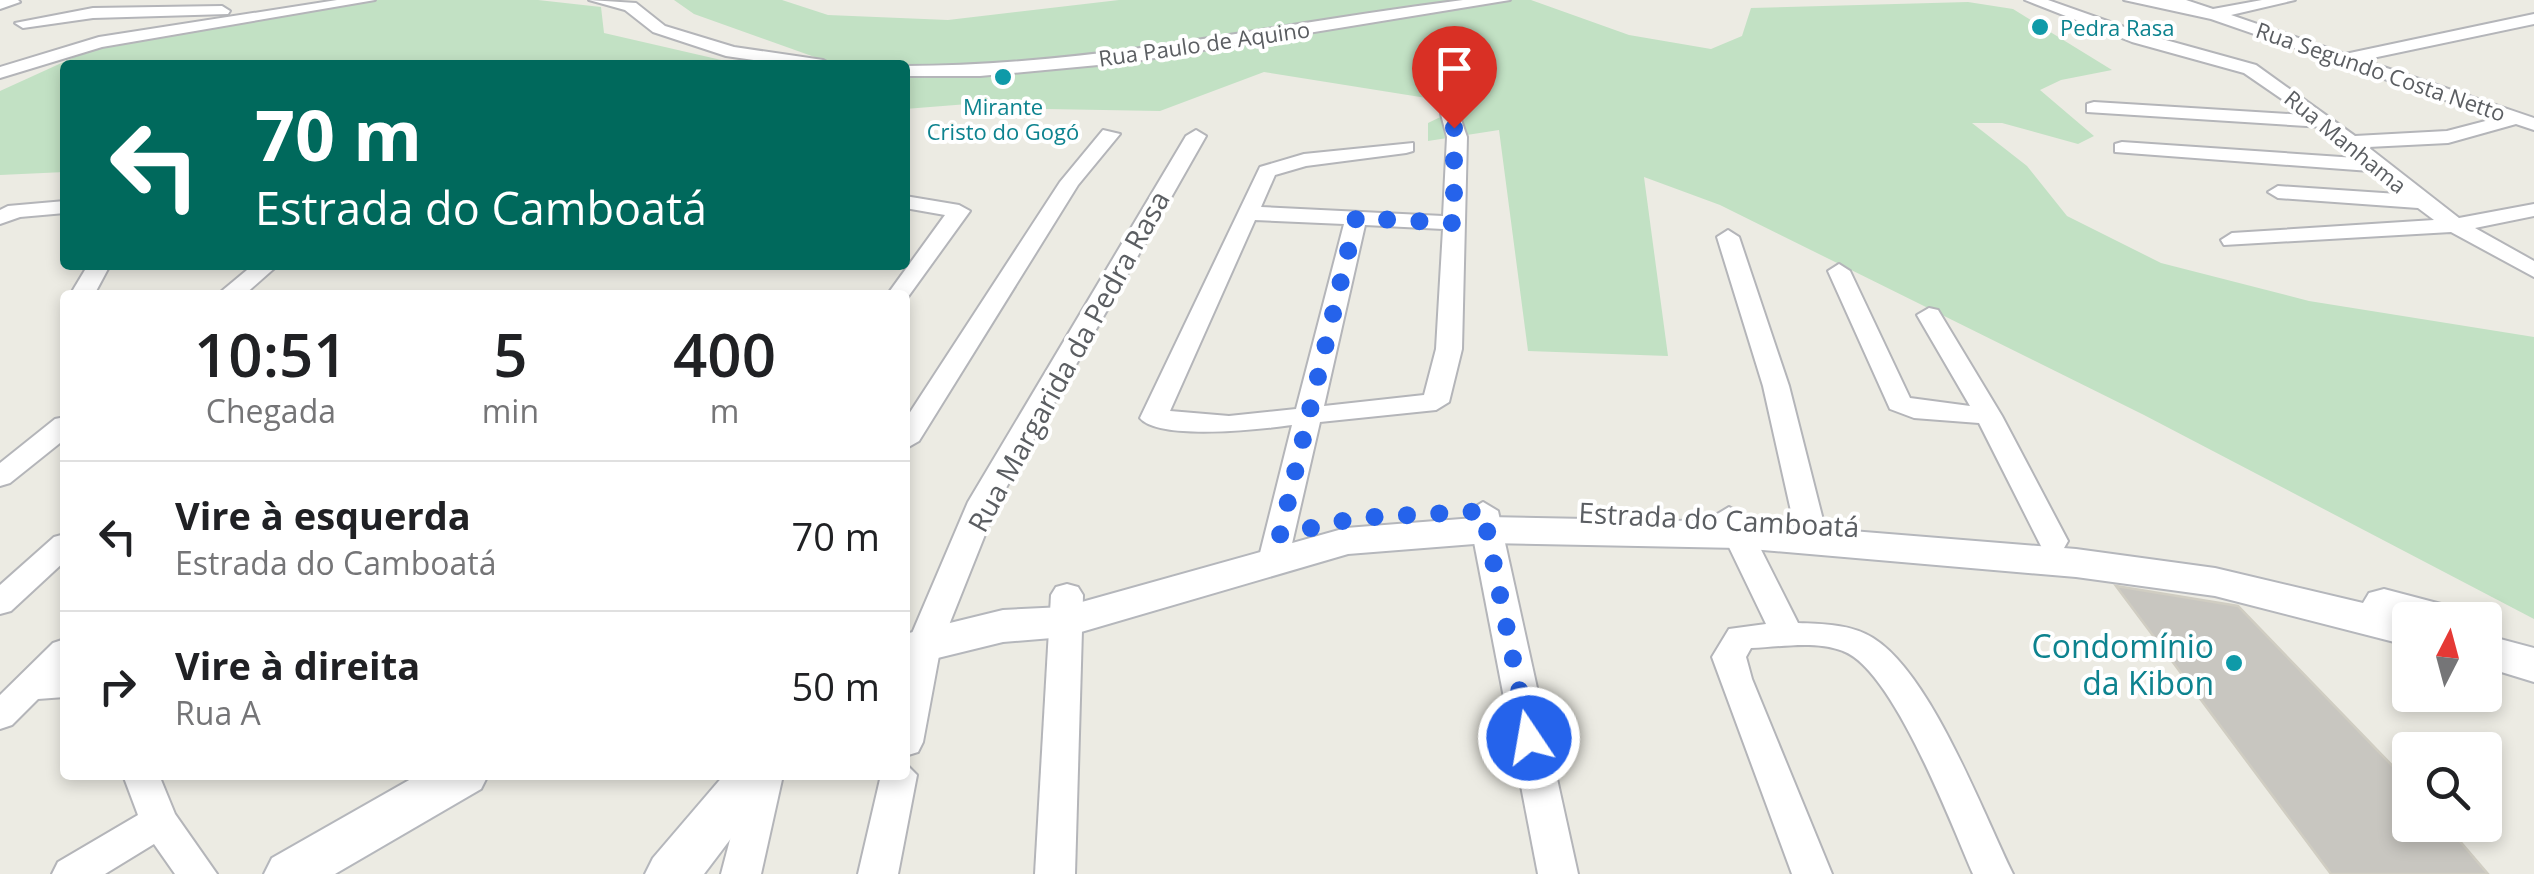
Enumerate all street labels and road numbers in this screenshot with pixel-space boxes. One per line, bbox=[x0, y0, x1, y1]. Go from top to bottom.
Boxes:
street label: Rua Paulo de Aquino bbox=[1096, 13, 1312, 73]
street label: Rua Segundo Costa Netto bbox=[2252, 14, 2510, 128]
street label: Rua Manhama bbox=[2279, 83, 2413, 199]
street label: Rua Margarida da Pedra Rasa bbox=[958, 184, 1178, 538]
street label: Estrada do Camboatá bbox=[1578, 493, 1860, 545]

